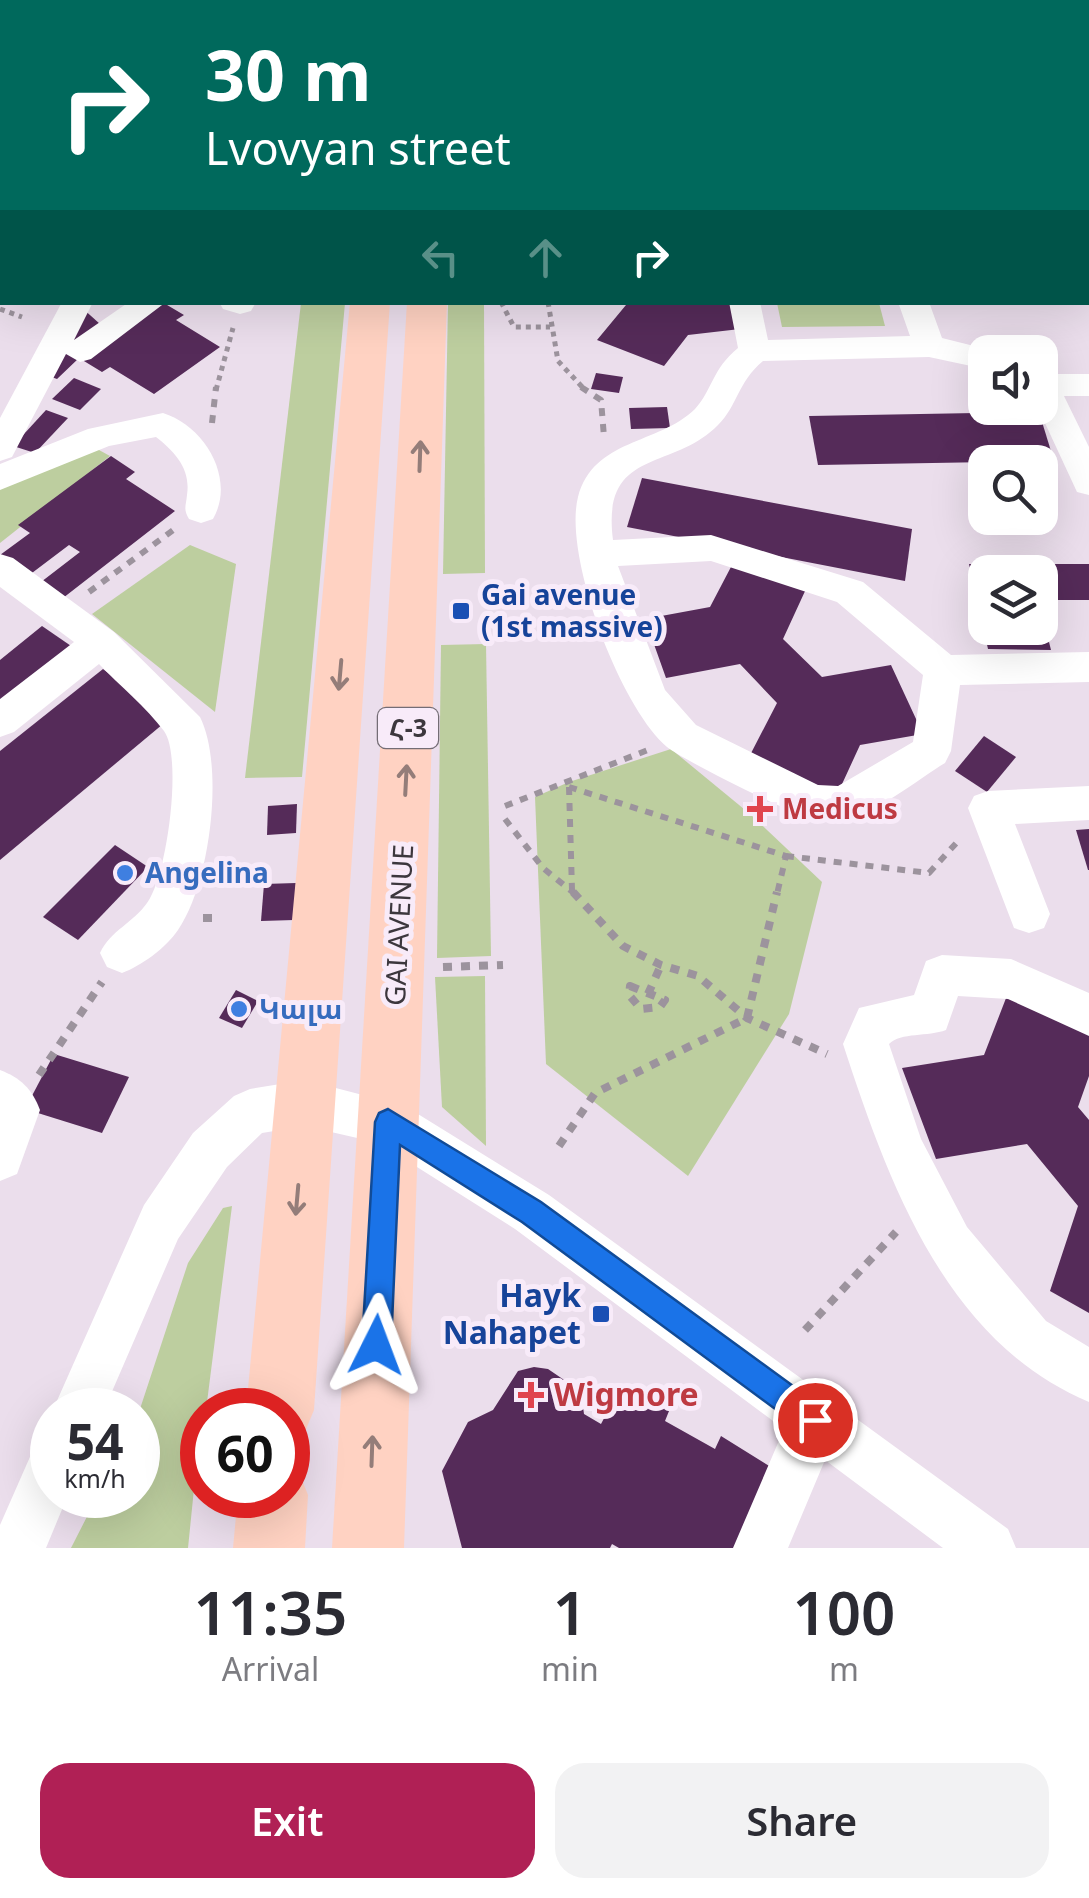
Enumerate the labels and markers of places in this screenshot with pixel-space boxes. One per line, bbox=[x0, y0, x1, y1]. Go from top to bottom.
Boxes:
place label: Gai avenue (1st massive) bbox=[481, 575, 663, 645]
marker: Gai avenue (1st massive) bbox=[450, 600, 472, 622]
place label: Medicus bbox=[782, 789, 898, 827]
marker: Medicus bbox=[747, 796, 773, 822]
place label: Angelina bbox=[145, 853, 269, 891]
marker: Angelina bbox=[114, 862, 136, 884]
place label: Կալա bbox=[259, 989, 343, 1027]
marker: Կալա bbox=[228, 998, 250, 1020]
place label: Hayk Nahapet bbox=[443, 1273, 581, 1353]
marker: Hayk Nahapet bbox=[590, 1303, 612, 1325]
place label: Wigmore bbox=[554, 1372, 699, 1415]
pin bbox=[773, 1378, 858, 1463]
marker: Wigmore bbox=[518, 1382, 544, 1408]

